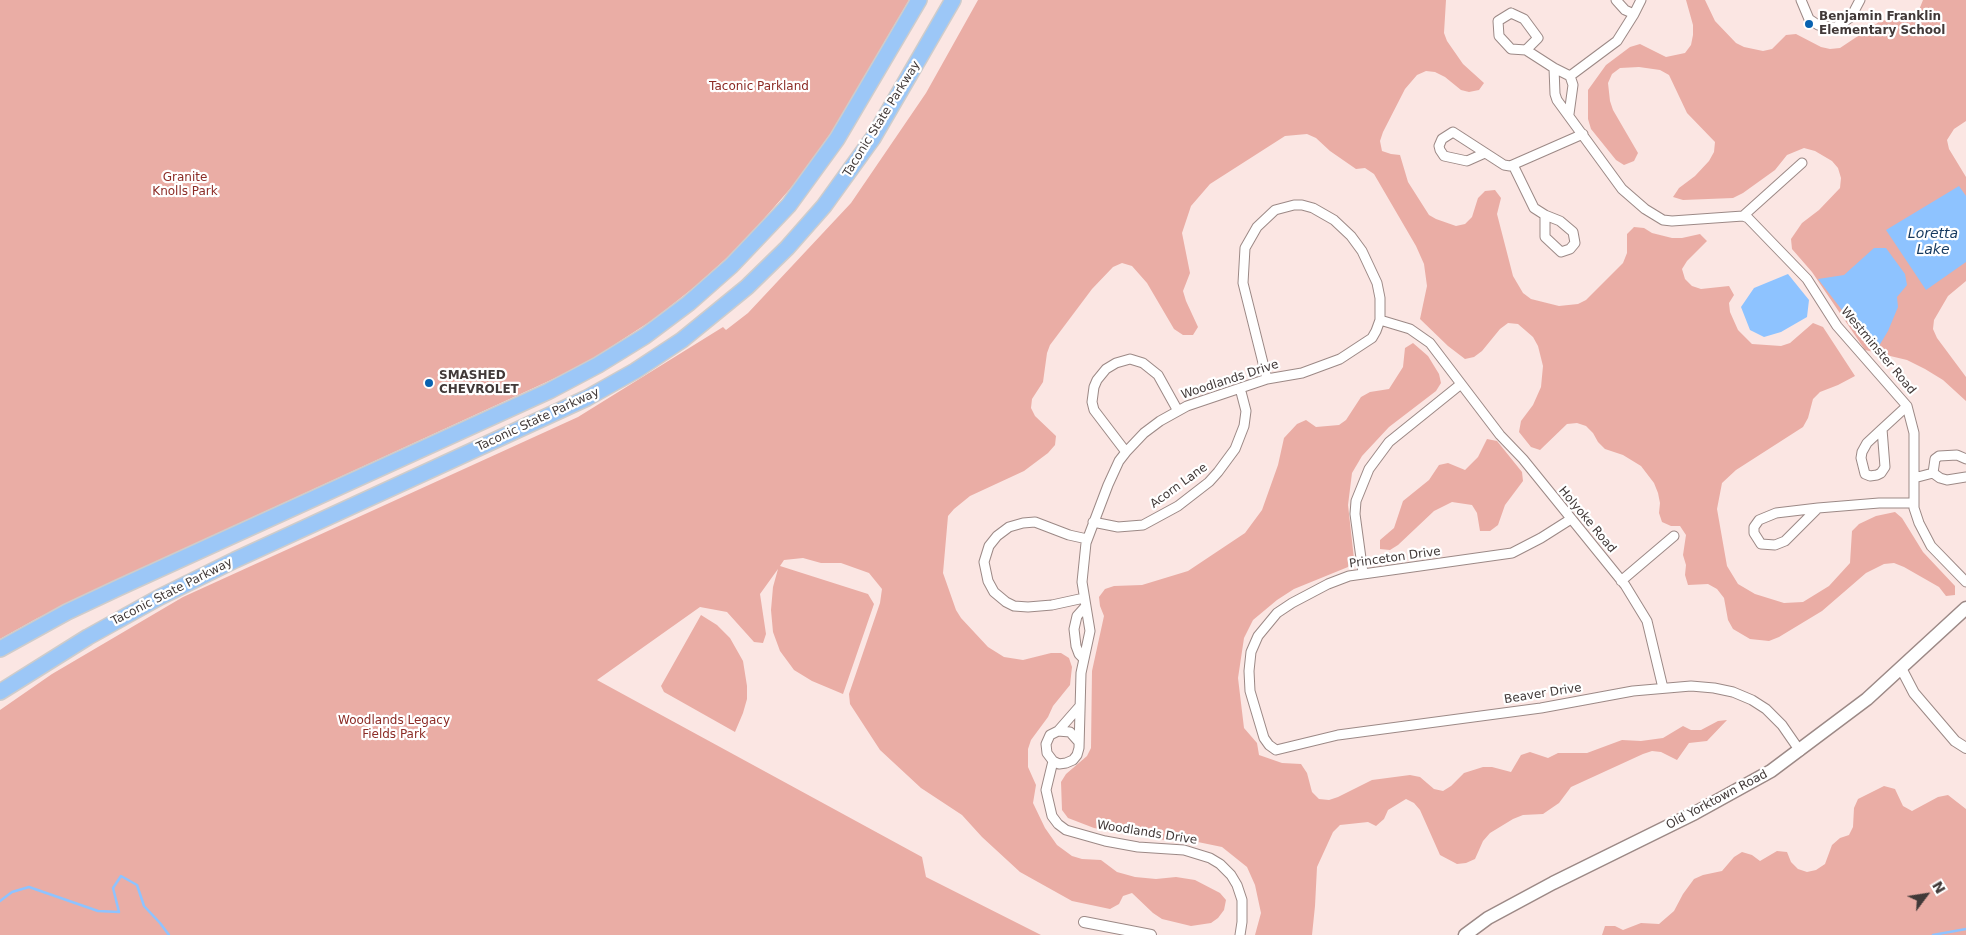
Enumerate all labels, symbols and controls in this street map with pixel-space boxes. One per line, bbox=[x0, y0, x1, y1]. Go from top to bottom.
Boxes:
place label: Benjamin Franklin Elementary School bbox=[1819, 10, 1945, 38]
marker: Benjamin Franklin Elementary School bbox=[1803, 18, 1815, 30]
street label: Taconic State Parkway bbox=[840, 58, 924, 180]
park label: Taconic Parkland bbox=[709, 80, 809, 94]
park label: Granite Knolls Park bbox=[152, 171, 218, 199]
water label: Loretta Lake bbox=[1908, 226, 1958, 258]
street label: Westminster Road bbox=[1837, 304, 1919, 398]
street label: Woodlands Drive bbox=[1180, 357, 1280, 403]
place label: SMASHED CHEVROLET bbox=[439, 369, 519, 397]
marker: SMASHED CHEVROLET bbox=[423, 377, 435, 389]
street label: Taconic State Parkway bbox=[474, 385, 602, 455]
street label: Acorn Lane bbox=[1148, 460, 1210, 512]
street label: Holyoke Road bbox=[1555, 484, 1619, 556]
street label: Princeton Drive bbox=[1348, 544, 1442, 572]
street label: Taconic State Parkway bbox=[109, 555, 235, 629]
street label: Beaver Drive bbox=[1503, 681, 1583, 707]
park label: Woodlands Legacy Fields Park bbox=[338, 714, 450, 742]
street label: Old Yorktown Road bbox=[1664, 767, 1770, 833]
street label: Woodlands Drive bbox=[1096, 818, 1198, 848]
north arrow bbox=[1901, 870, 1951, 920]
text: N bbox=[1929, 878, 1949, 896]

